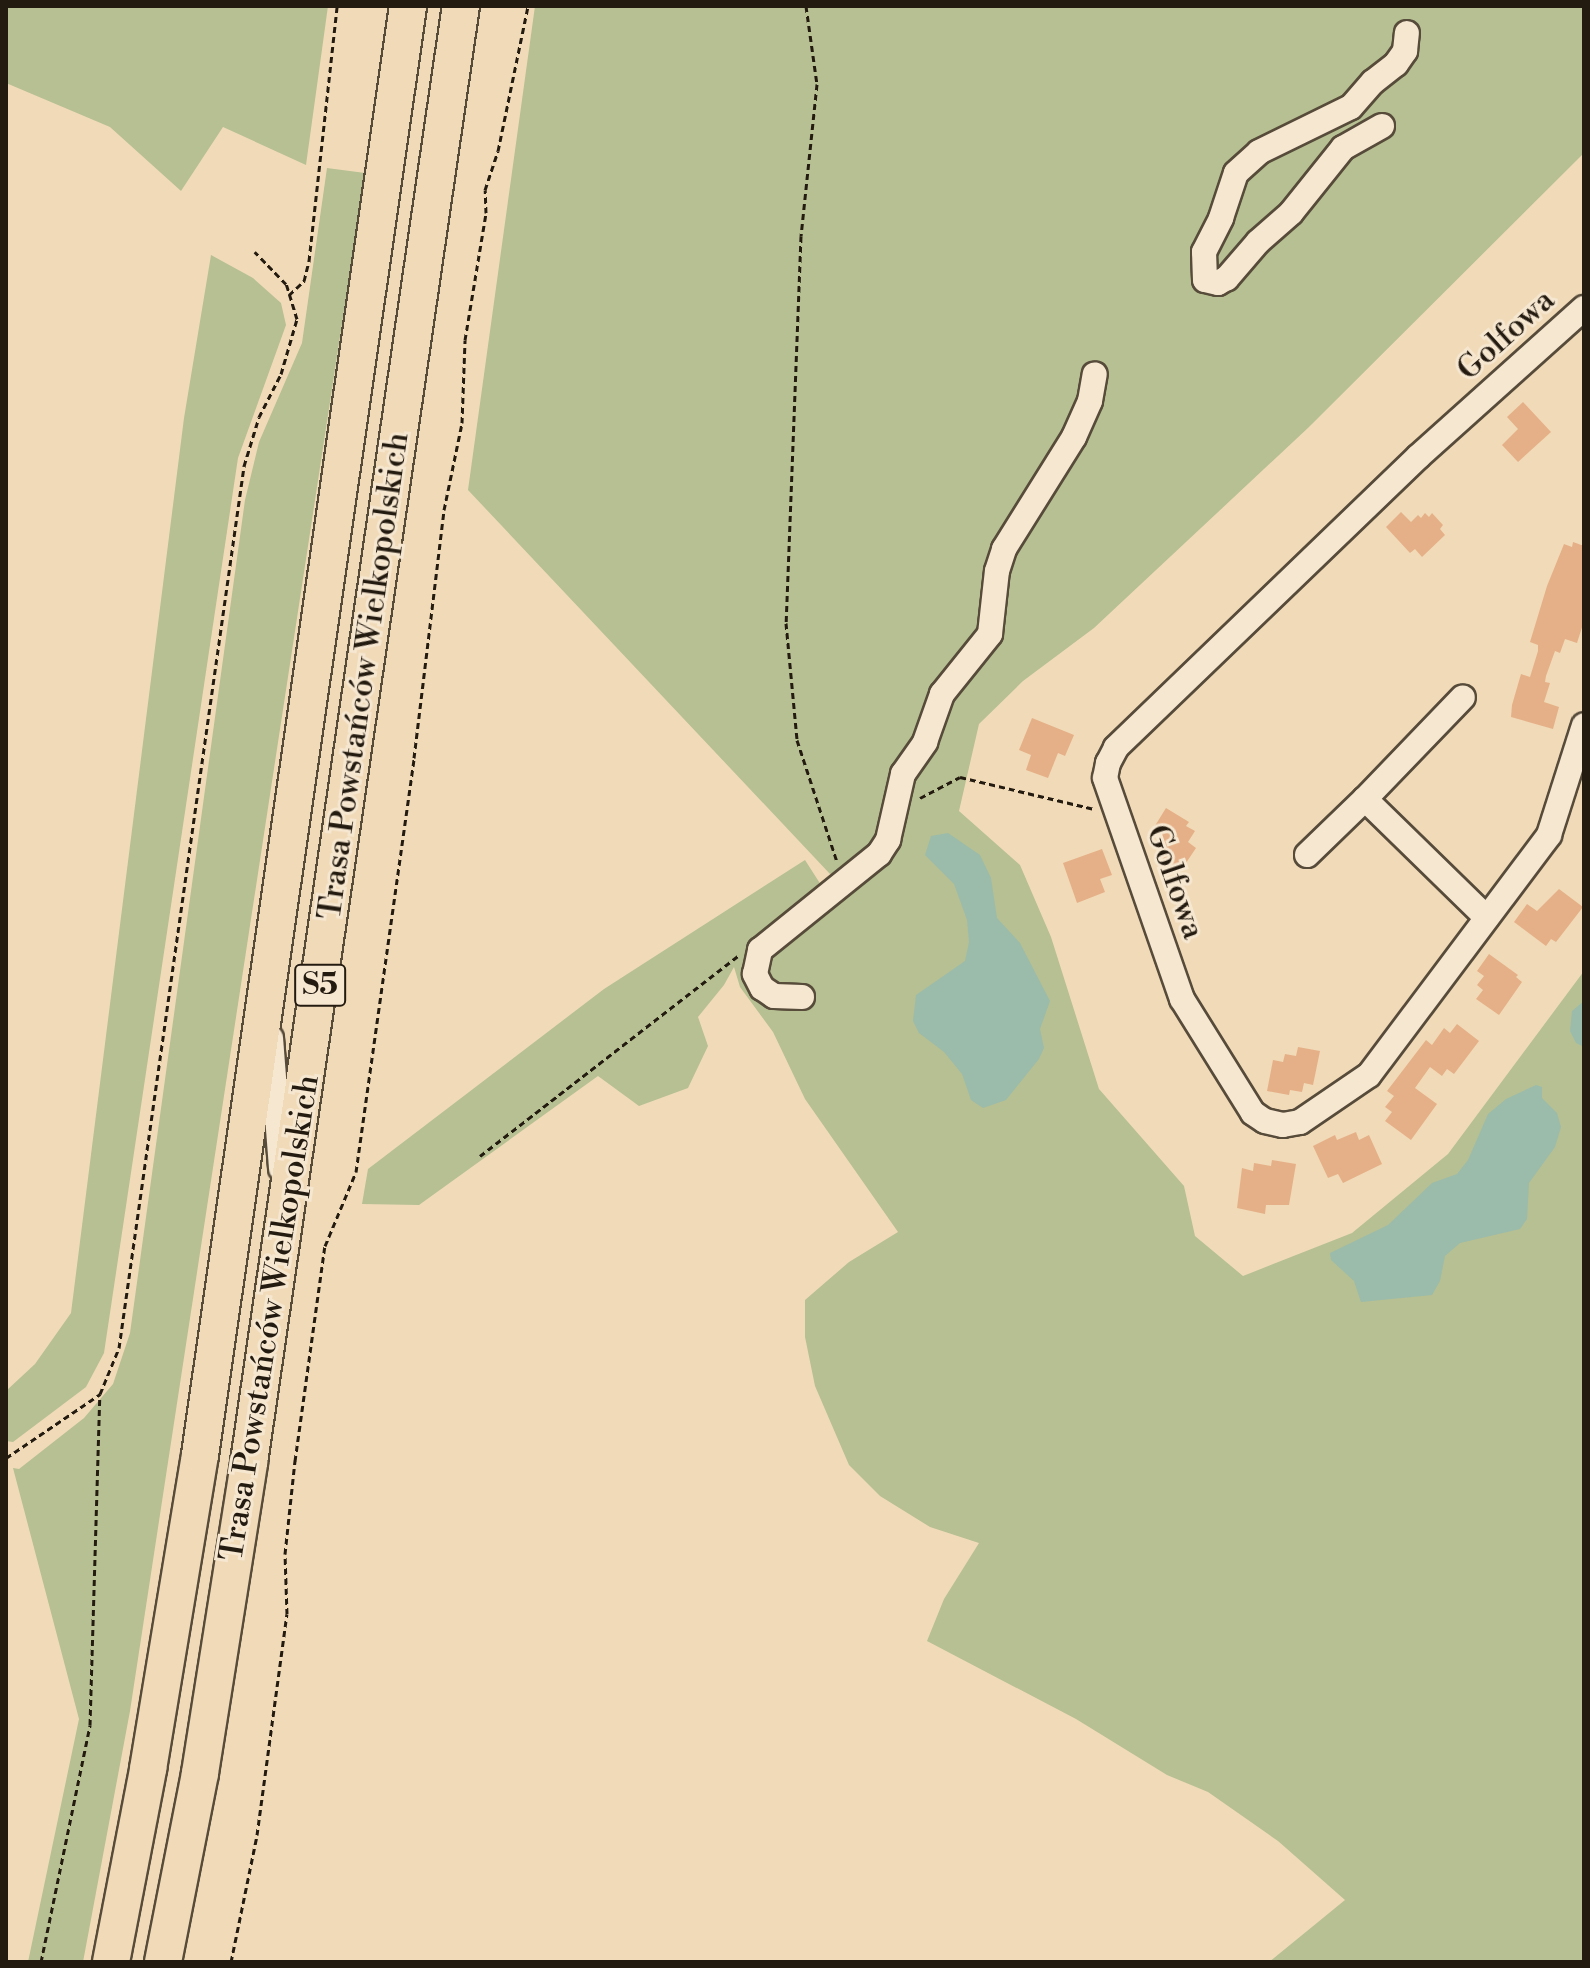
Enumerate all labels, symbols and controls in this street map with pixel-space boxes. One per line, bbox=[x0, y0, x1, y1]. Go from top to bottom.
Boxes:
street label: Golfowa bbox=[1449, 281, 1563, 389]
street label: Trasa Powstańców Wielkopolskich bbox=[311, 430, 417, 922]
street label: Golfowa bbox=[1138, 820, 1212, 944]
road number: S5 bbox=[294, 959, 346, 1011]
street label: Trasa Powstańców Wielkopolskich bbox=[213, 1072, 327, 1564]

